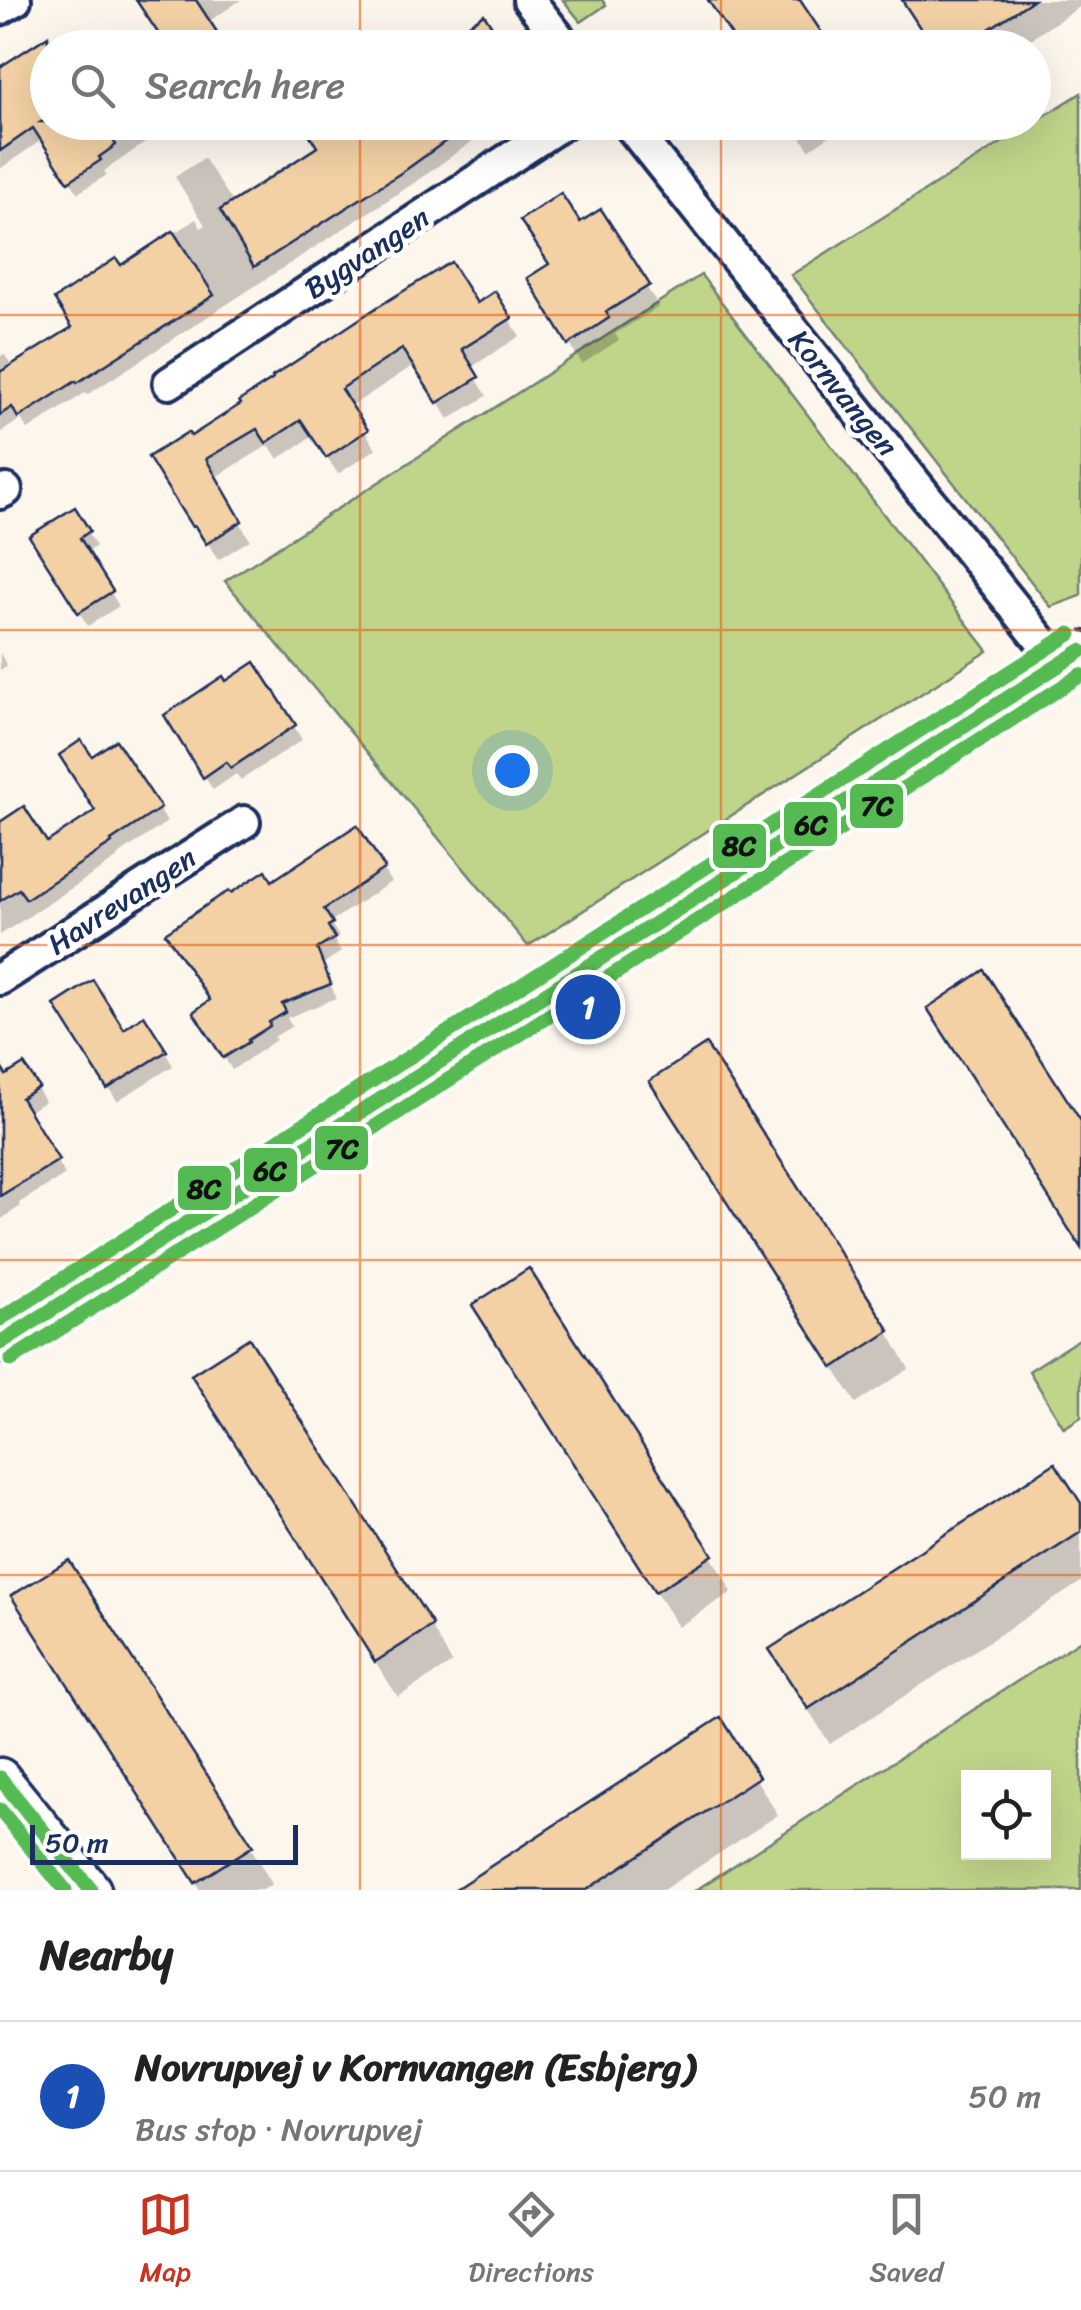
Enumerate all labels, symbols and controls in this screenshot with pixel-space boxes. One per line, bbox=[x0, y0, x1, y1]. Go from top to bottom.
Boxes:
search box bbox=[30, 30, 1051, 140]
text: Search here bbox=[145, 52, 345, 119]
icon: search bbox=[65, 58, 120, 113]
street label: Bygvangen bbox=[293, 192, 441, 314]
street label: Kornvangen bbox=[774, 317, 912, 469]
your location bbox=[487, 745, 538, 796]
text: 7C bbox=[860, 781, 894, 830]
line badge: 7C bbox=[848, 782, 905, 830]
line badge: 6C bbox=[782, 800, 839, 848]
text: 6C bbox=[793, 800, 828, 849]
text: 8C bbox=[721, 821, 757, 870]
line badge: 8C bbox=[711, 822, 768, 870]
street label: Havrevangen bbox=[36, 832, 208, 970]
pin: 1 bbox=[556, 970, 620, 1044]
line badge: 7C bbox=[313, 1124, 370, 1172]
text: 7C bbox=[325, 1124, 359, 1173]
line badge: 6C bbox=[242, 1146, 299, 1194]
text: 6C bbox=[252, 1146, 287, 1195]
line badge: 8C bbox=[176, 1164, 233, 1212]
text: 8C bbox=[186, 1164, 222, 1213]
map controls bbox=[961, 1770, 1051, 1860]
button: locate bbox=[961, 1770, 1051, 1860]
text: 50 m bbox=[45, 1818, 109, 1867]
scale bar bbox=[30, 1820, 298, 1864]
text: Nearby bbox=[40, 1918, 173, 1992]
text: Novrupvej v Kornvangen (Esbjerg) bbox=[135, 2034, 695, 2101]
text: 1 bbox=[66, 2068, 79, 2125]
text: 50 m bbox=[968, 2068, 1041, 2125]
text: Bus stop · Novrupvej bbox=[135, 2101, 423, 2158]
tab: Map bbox=[138, 2187, 193, 2296]
tab: Directions bbox=[468, 2187, 594, 2296]
tab: Saved bbox=[869, 2187, 943, 2296]

